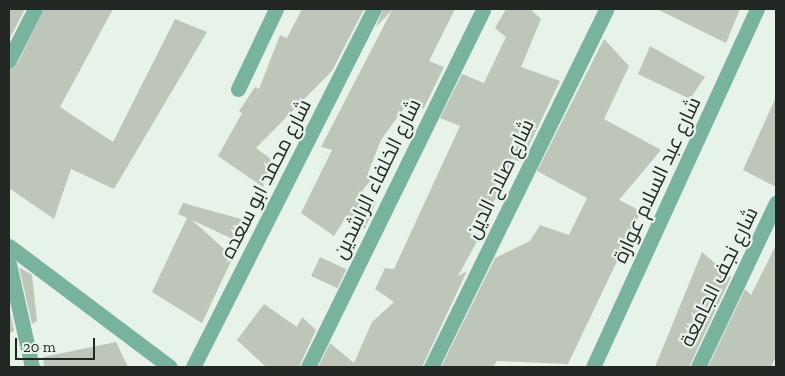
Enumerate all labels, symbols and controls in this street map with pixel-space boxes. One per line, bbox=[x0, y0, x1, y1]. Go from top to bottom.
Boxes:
street label: شارع عبد السلام عوارة bbox=[608, 93, 706, 267]
street label: شارع محمد ابو سعده bbox=[215, 95, 317, 263]
street label: شارع الخلفاء الراشدين bbox=[328, 95, 426, 263]
street label: شارع صلاح الدين bbox=[461, 115, 539, 243]
street label: شارع نجف الجامعة bbox=[675, 203, 763, 351]
scale bar bbox=[18, 328, 98, 360]
text: 20 m bbox=[23, 338, 56, 356]

